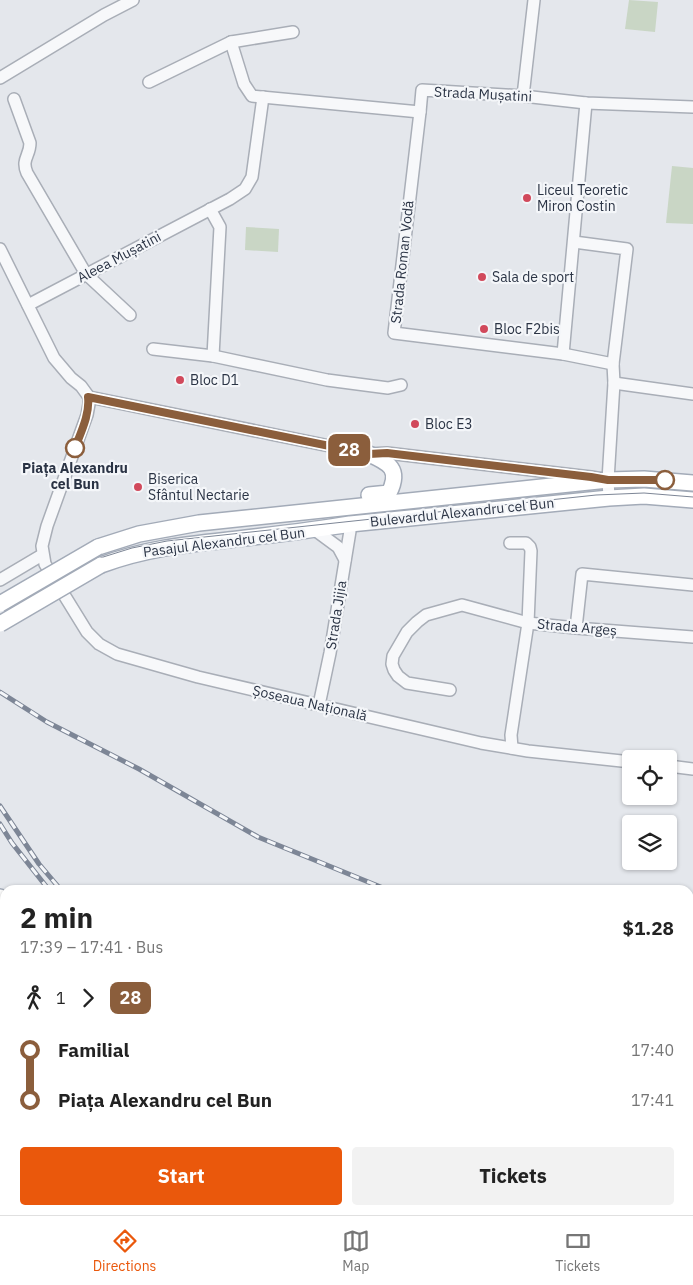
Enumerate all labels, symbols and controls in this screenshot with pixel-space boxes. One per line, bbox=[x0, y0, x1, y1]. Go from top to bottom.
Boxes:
street label: Strada Mușatini bbox=[434, 82, 532, 106]
place label: Liceul Teoretic Miron Costin bbox=[537, 181, 628, 215]
marker: Liceul Teoretic Miron Costin bbox=[521, 192, 533, 204]
street label: Strada Roman Vodă bbox=[387, 199, 417, 324]
street label: Aleea Mușatini bbox=[74, 227, 164, 287]
place label: Sala de sport bbox=[492, 268, 574, 286]
marker: Sala de sport bbox=[476, 271, 488, 283]
place label: Bloc F2bis bbox=[494, 320, 560, 338]
marker: Bloc F2bis bbox=[478, 323, 490, 335]
place label: Bloc D1 bbox=[190, 371, 239, 389]
marker: Bloc D1 bbox=[174, 374, 186, 386]
place label: Bloc E3 bbox=[425, 415, 473, 433]
marker: Bloc E3 bbox=[409, 418, 421, 430]
line badge: 28 bbox=[326, 434, 372, 466]
marker: Piața Alexandru cel Bun bbox=[65, 438, 85, 458]
text: 28 bbox=[338, 438, 360, 461]
place label: Piața Alexandru cel Bun bbox=[22, 459, 128, 493]
place label: Biserica Sfântul Nectarie bbox=[148, 470, 250, 504]
unlabelled marker bbox=[655, 470, 675, 490]
marker: Biserica Sfântul Nectarie bbox=[132, 481, 144, 493]
street label: Bulevardul Alexandru cel Bun bbox=[369, 493, 555, 531]
street label: Pasajul Alexandru cel Bun bbox=[142, 523, 306, 561]
street label: Strada Jijia bbox=[322, 579, 350, 651]
street label: Strada Argeș bbox=[536, 615, 618, 639]
street label: Șoseaua Națională bbox=[251, 681, 370, 725]
map controls bbox=[622, 750, 677, 870]
button: locate bbox=[622, 750, 677, 805]
button: layers bbox=[622, 815, 677, 870]
text: 2 min bbox=[20, 899, 93, 936]
text: $1.28 bbox=[622, 916, 674, 940]
text: 17:39 – 17:41 · Bus bbox=[20, 937, 163, 957]
icon: walk bbox=[20, 984, 48, 1012]
icon: forward bbox=[74, 984, 102, 1012]
text: 28 bbox=[120, 986, 141, 1009]
text: 1 bbox=[56, 988, 66, 1008]
text: Familial bbox=[58, 1038, 129, 1062]
text: 17:40 bbox=[631, 1040, 674, 1060]
text: Piața Alexandru cel Bun bbox=[58, 1088, 272, 1112]
text: 17:41 bbox=[631, 1090, 674, 1110]
button: Start bbox=[20, 1147, 342, 1205]
button: Tickets bbox=[352, 1147, 674, 1205]
tab: Directions bbox=[93, 1227, 156, 1275]
tab: Map bbox=[342, 1227, 370, 1275]
tab: Tickets bbox=[555, 1227, 600, 1275]

